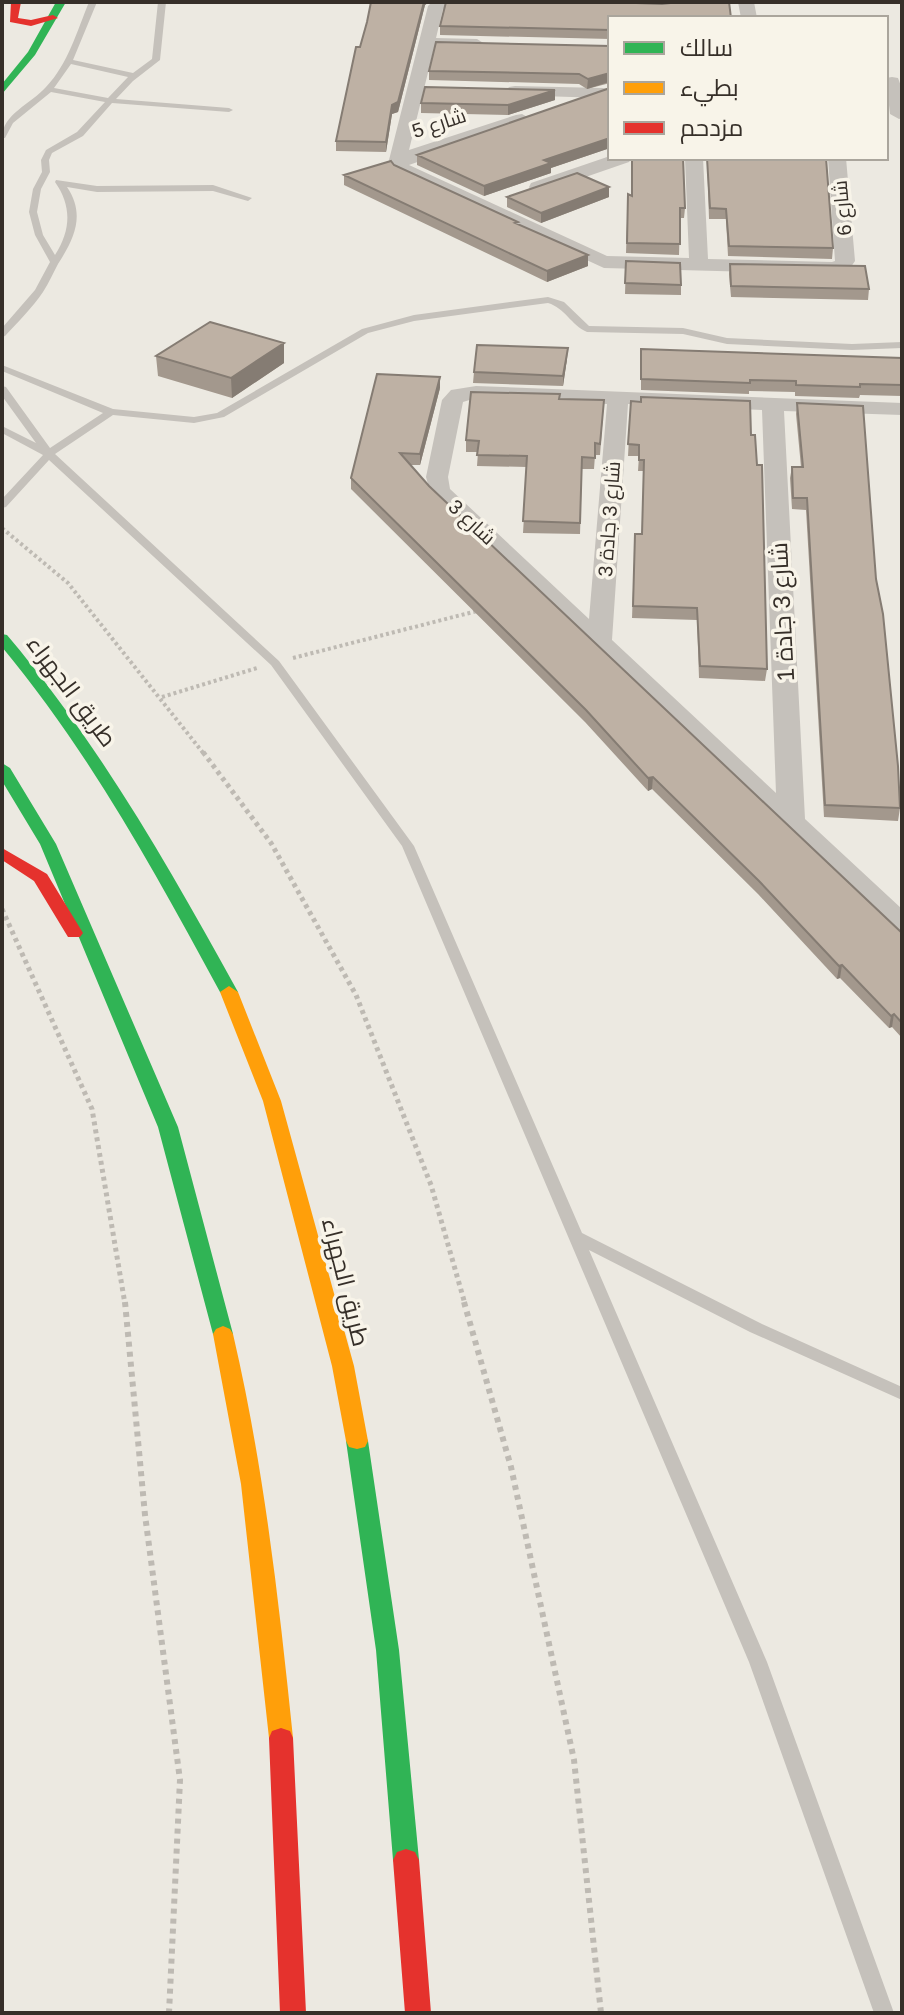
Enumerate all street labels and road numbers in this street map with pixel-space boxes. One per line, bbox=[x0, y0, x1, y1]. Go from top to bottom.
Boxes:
street label: شارع 5 bbox=[409, 104, 470, 145]
street label: شارع 6 bbox=[829, 179, 858, 237]
street label: شارع 3 جادة 3 bbox=[594, 460, 627, 578]
street label: شارع 3 bbox=[442, 495, 500, 551]
street label: شارع 3 جادة 1 bbox=[765, 542, 802, 682]
street label: طريق الجهراء bbox=[20, 630, 122, 753]
street label: طريق الجهراء bbox=[315, 1215, 375, 1350]

